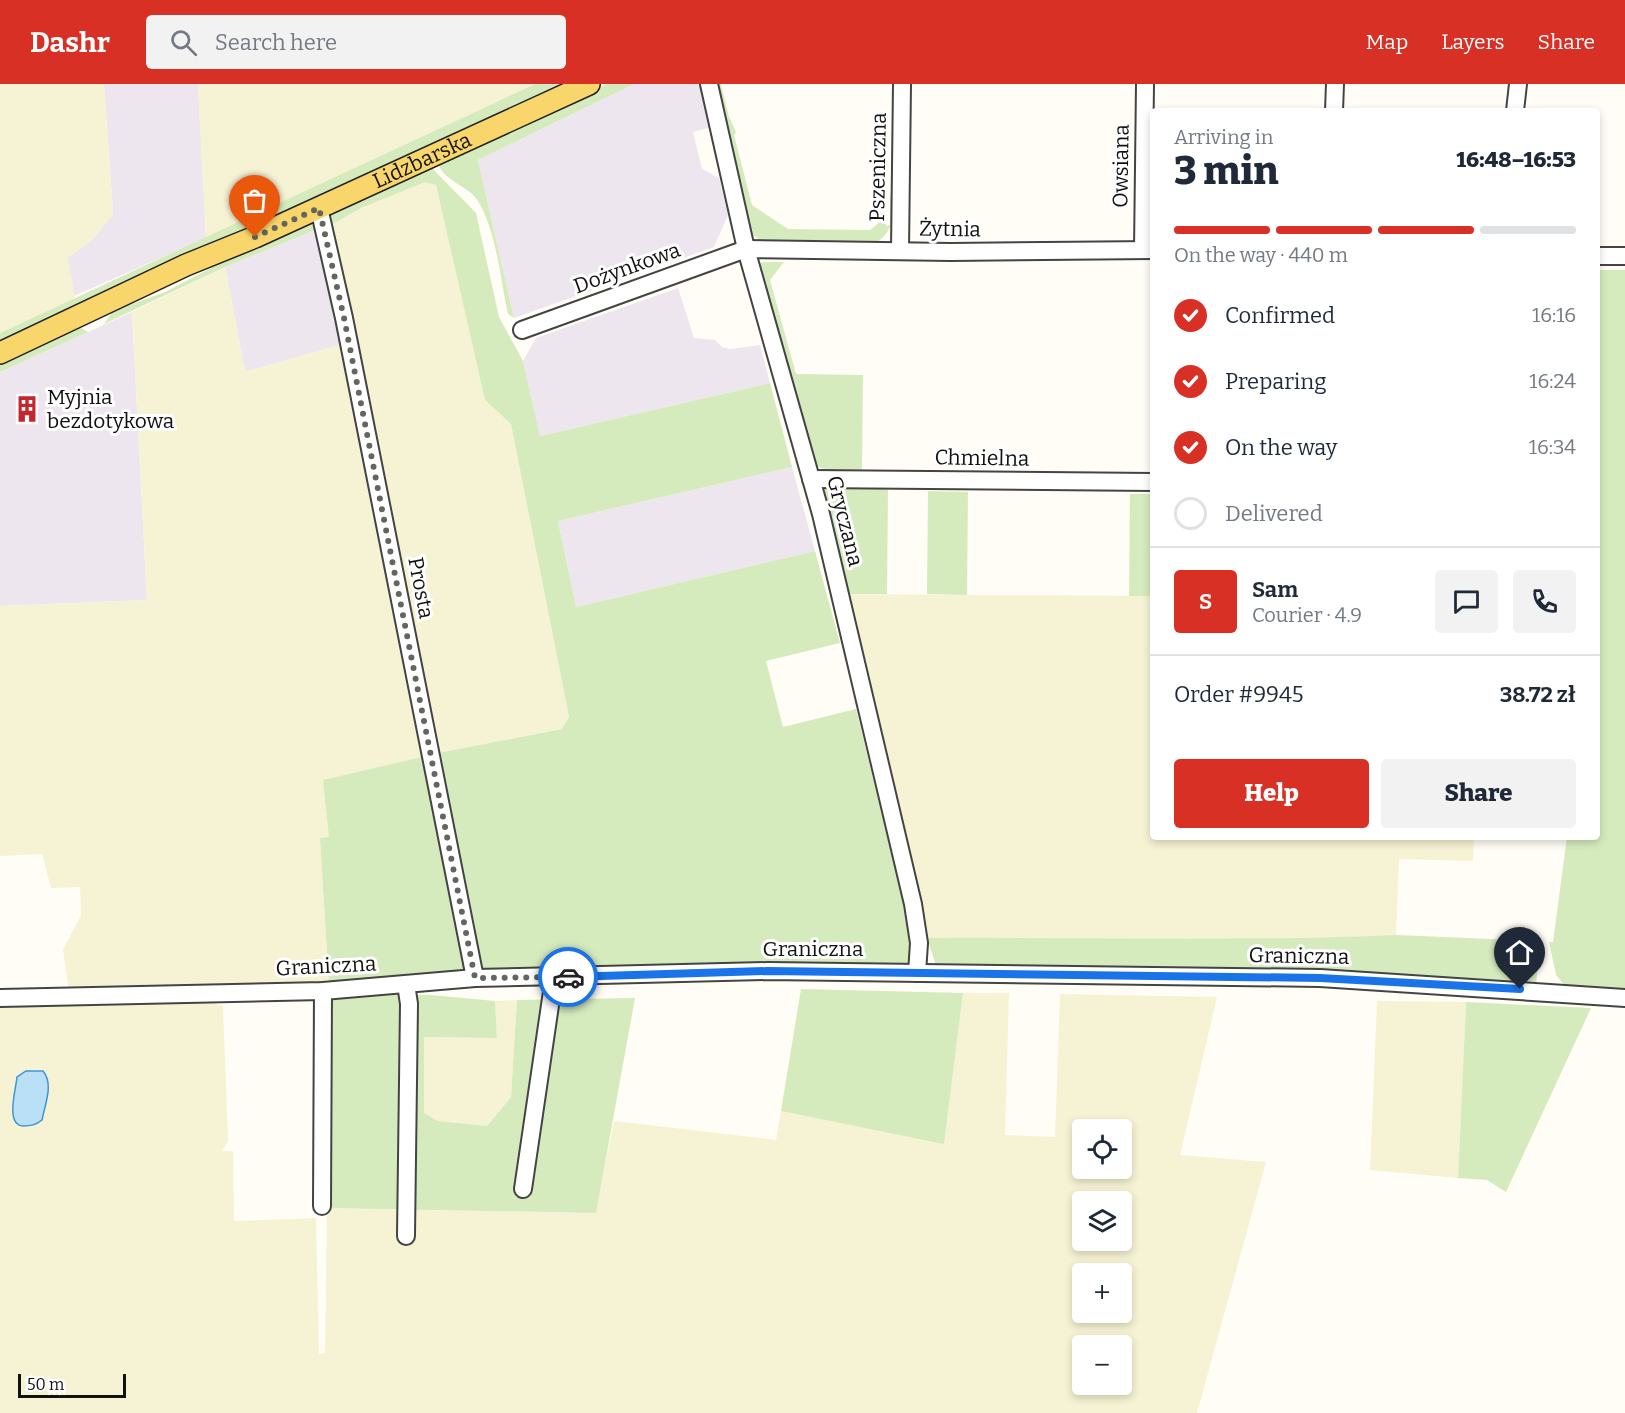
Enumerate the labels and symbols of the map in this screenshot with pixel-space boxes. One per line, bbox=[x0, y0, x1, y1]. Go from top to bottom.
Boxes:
street label: Pszeniczna bbox=[864, 112, 892, 222]
street label: Owsiana bbox=[1107, 123, 1135, 208]
street label: Lidzbarska bbox=[369, 126, 476, 194]
pin bbox=[229, 175, 280, 237]
street label: Żytnia bbox=[919, 215, 982, 243]
street label: Dożynkowa bbox=[570, 236, 684, 299]
place label: Myjnia bezdotykowa bbox=[47, 384, 175, 434]
building icon: Myjnia bezdotykowa bbox=[12, 394, 42, 424]
street label: Chmielna bbox=[934, 444, 1030, 472]
street label: Gryczana bbox=[821, 473, 869, 570]
street label: Prosta bbox=[402, 555, 440, 621]
pin bbox=[1494, 927, 1545, 989]
street label: Graniczna bbox=[763, 936, 864, 962]
street label: Graniczna bbox=[1248, 942, 1350, 970]
courier bbox=[538, 947, 598, 1007]
street label: Graniczna bbox=[275, 950, 378, 982]
scale bar bbox=[18, 1371, 126, 1398]

